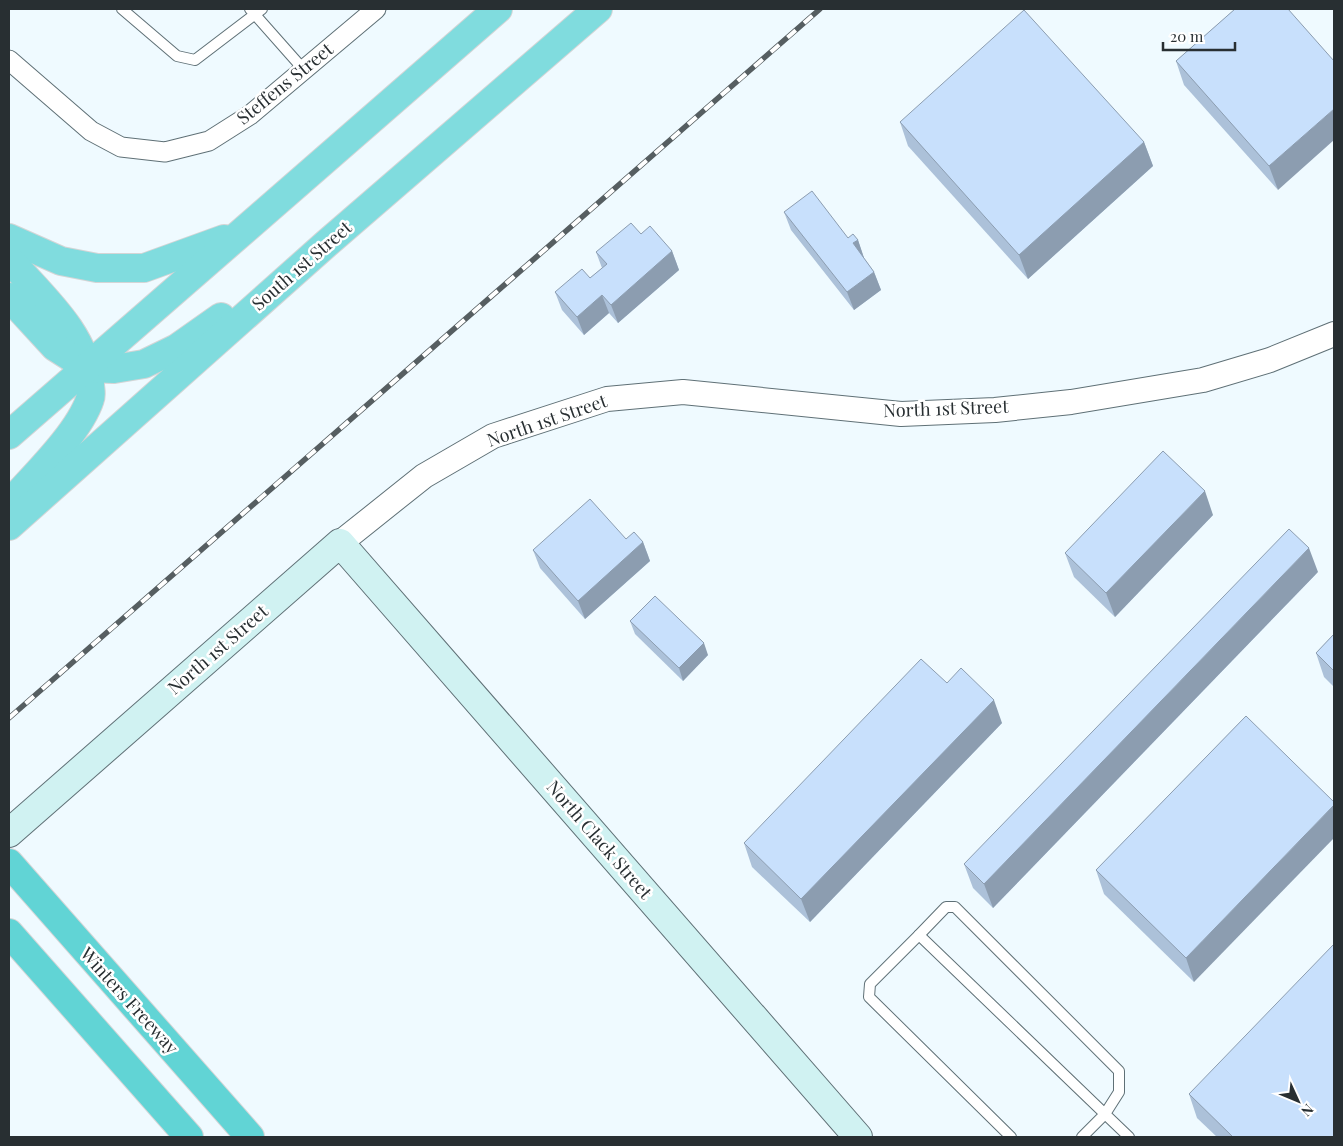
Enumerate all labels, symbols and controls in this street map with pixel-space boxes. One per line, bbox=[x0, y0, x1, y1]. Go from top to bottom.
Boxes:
scale bar bbox=[1163, 20, 1236, 52]
text: 20 m bbox=[1170, 26, 1204, 46]
street label: Steffens Street bbox=[231, 37, 338, 129]
street label: South 1st Street bbox=[246, 215, 357, 315]
street label: North 1st Street bbox=[484, 388, 610, 452]
street label: North 1st Street bbox=[883, 394, 1010, 422]
street label: North 1st Street bbox=[162, 599, 273, 699]
street label: North Clack Street bbox=[542, 775, 658, 904]
street label: Winters Freeway bbox=[75, 941, 184, 1059]
north arrow bbox=[1273, 1076, 1323, 1126]
text: N bbox=[1297, 1100, 1318, 1121]

